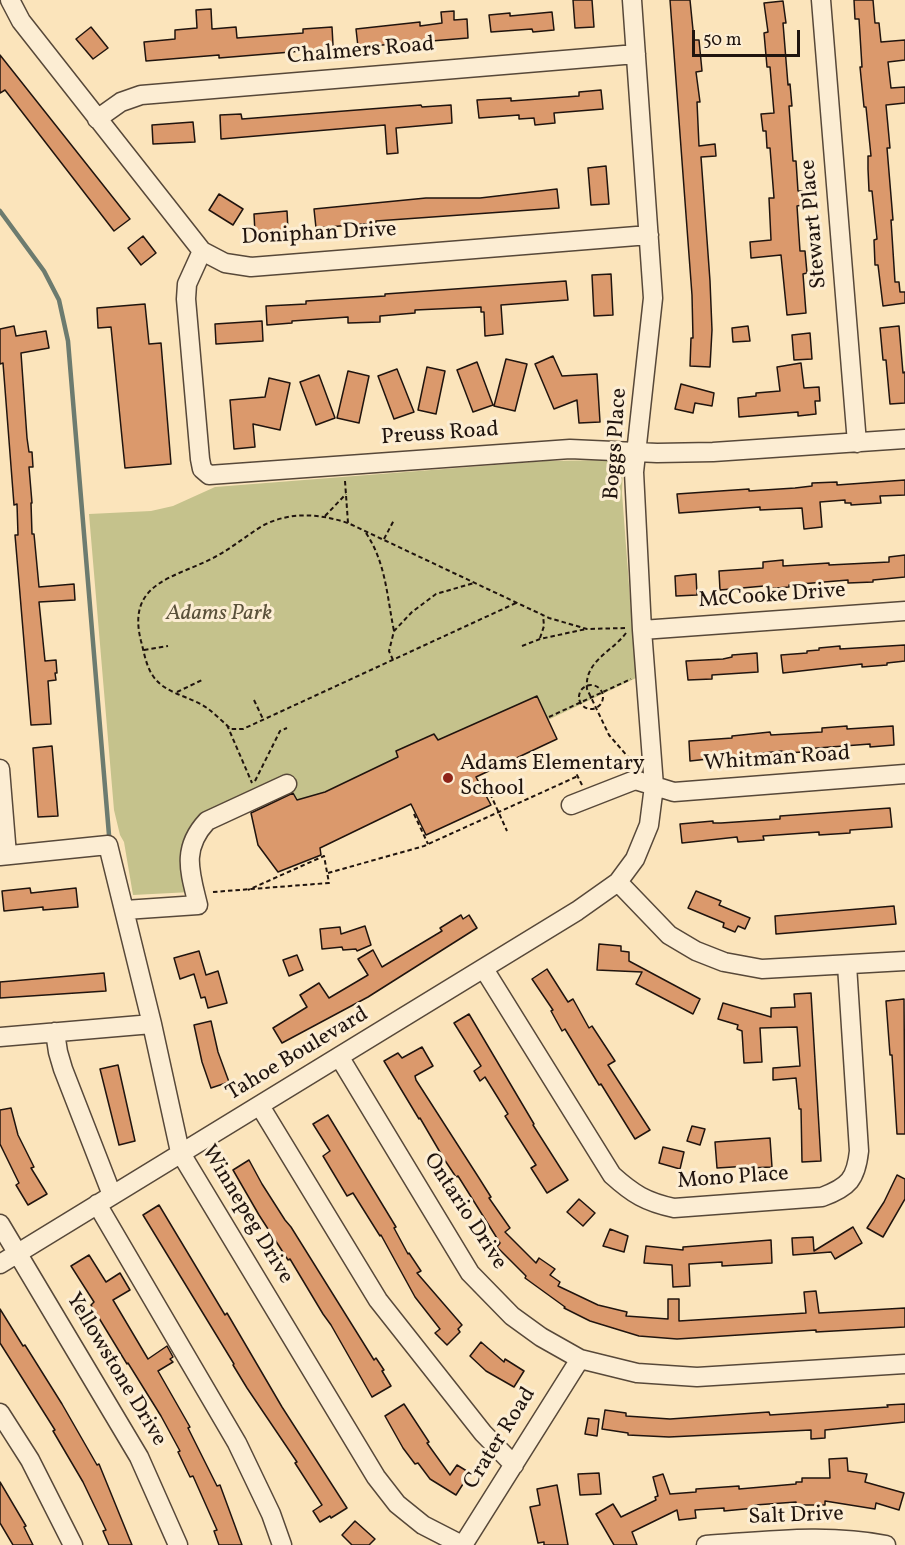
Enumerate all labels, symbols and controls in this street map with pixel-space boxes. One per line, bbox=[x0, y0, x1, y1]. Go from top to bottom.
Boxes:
scale bar bbox=[695, 18, 803, 56]
text: 50 m bbox=[703, 28, 742, 53]
street label: Chalmers Road bbox=[286, 32, 436, 72]
street label: Stewart Place bbox=[796, 158, 834, 290]
street label: Doniphan Drive bbox=[241, 218, 397, 252]
street label: Boggs Place bbox=[600, 387, 634, 501]
street label: Preuss Road bbox=[380, 418, 500, 452]
street label: McCooke Drive bbox=[697, 579, 847, 615]
park label: Adams Park bbox=[166, 602, 272, 628]
street label: Whitman Road bbox=[703, 742, 851, 778]
place label: Adams Elementary School bbox=[460, 752, 645, 804]
marker: Adams Elementary School bbox=[441, 771, 455, 785]
street label: Tahoe Boulevard bbox=[222, 1002, 374, 1108]
street label: Winnepeg Drive bbox=[194, 1141, 298, 1289]
street label: Ontario Drive bbox=[417, 1149, 511, 1275]
street label: Mono Place bbox=[676, 1162, 790, 1196]
street label: Yellowstone Drive bbox=[59, 1289, 171, 1451]
street label: Crater Road bbox=[459, 1383, 543, 1495]
street label: Salt Drive bbox=[748, 1502, 844, 1532]

